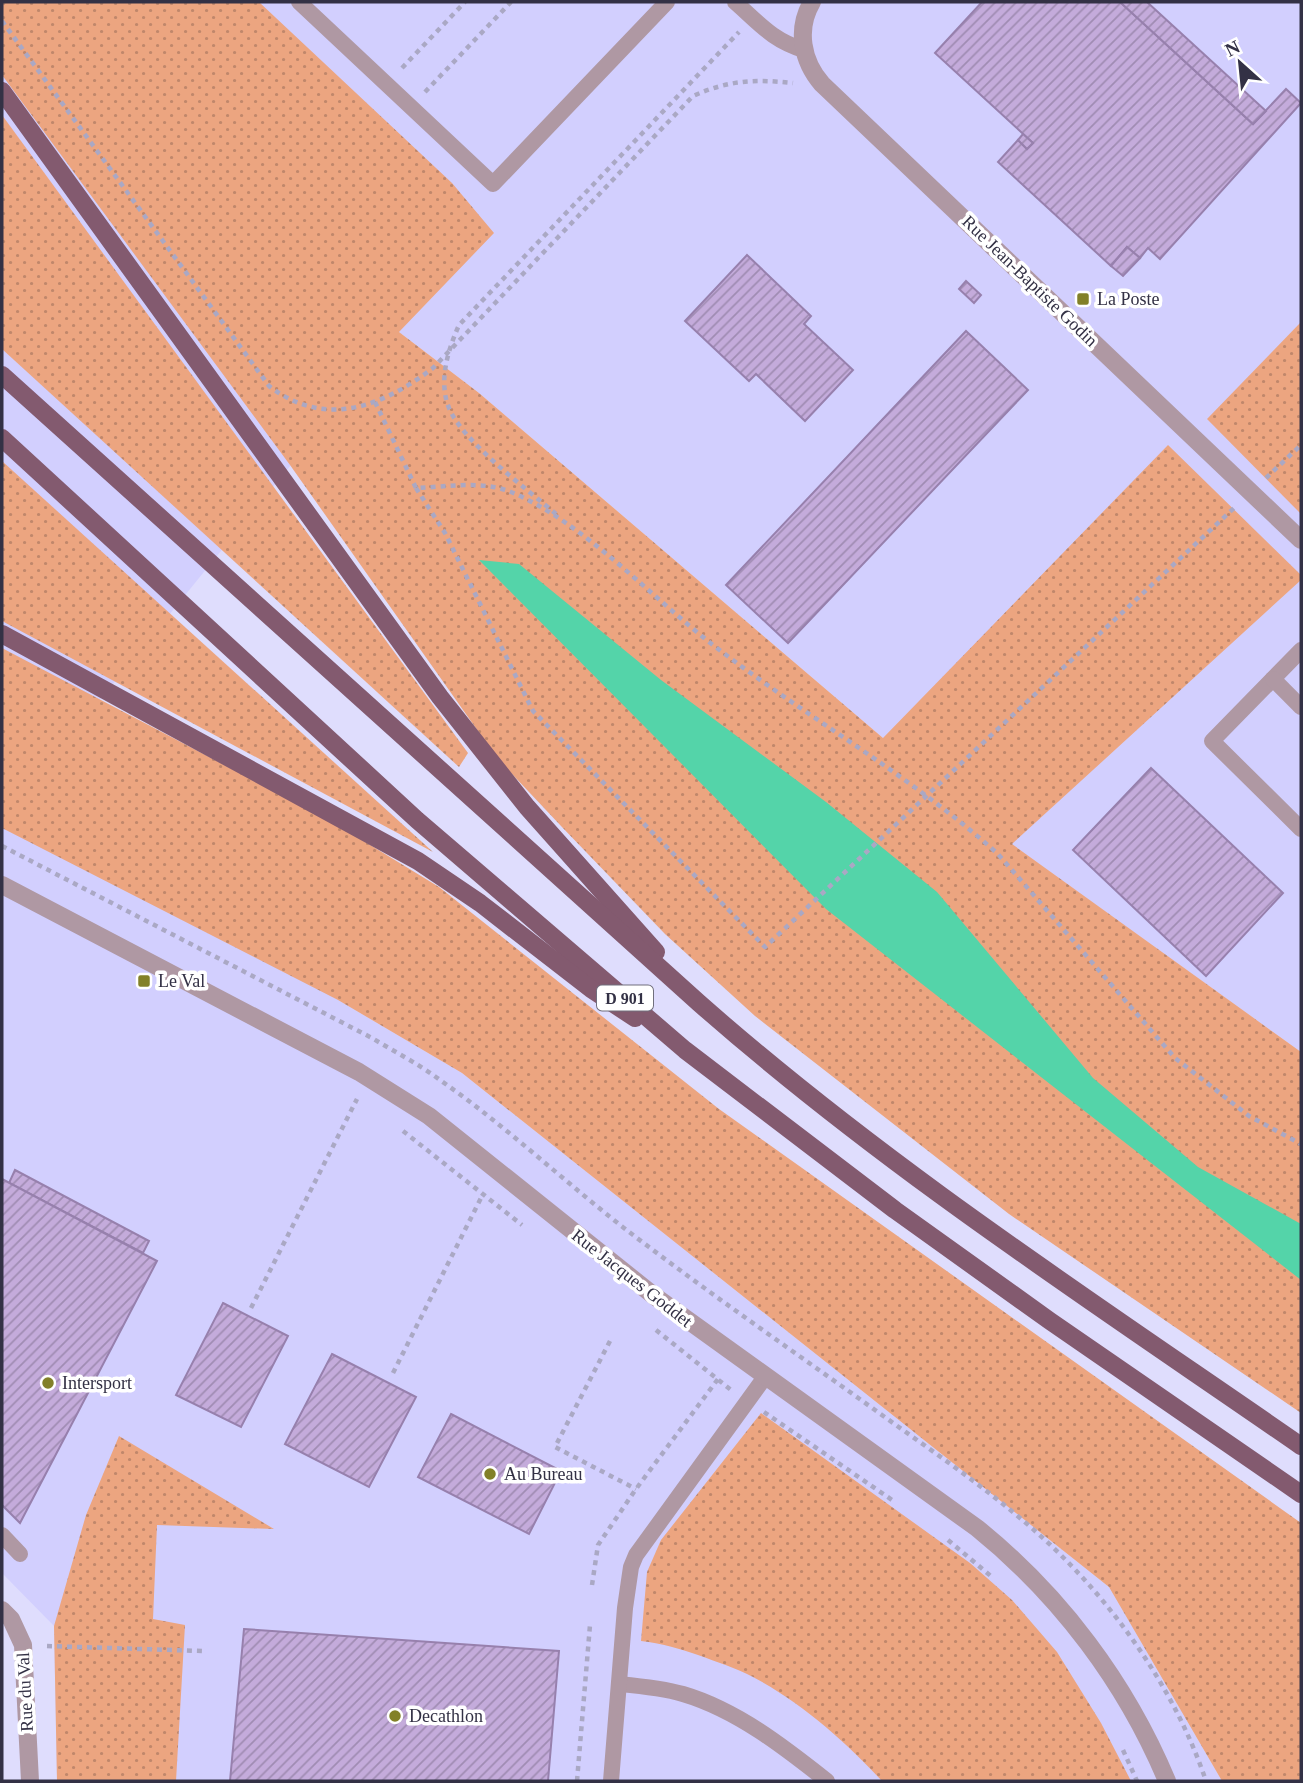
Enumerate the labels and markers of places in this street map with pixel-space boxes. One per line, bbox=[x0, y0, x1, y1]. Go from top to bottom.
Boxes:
place label: La Poste bbox=[1097, 289, 1160, 309]
marker: La Poste bbox=[1075, 291, 1091, 307]
place label: Le Val bbox=[158, 971, 205, 991]
marker: Le Val bbox=[136, 973, 152, 989]
place label: Intersport bbox=[62, 1373, 132, 1393]
marker: Intersport bbox=[40, 1375, 56, 1391]
place label: Au Bureau bbox=[504, 1464, 582, 1484]
marker: Au Bureau bbox=[482, 1466, 498, 1482]
place label: Decathlon bbox=[409, 1706, 483, 1726]
marker: Decathlon bbox=[387, 1708, 403, 1724]

